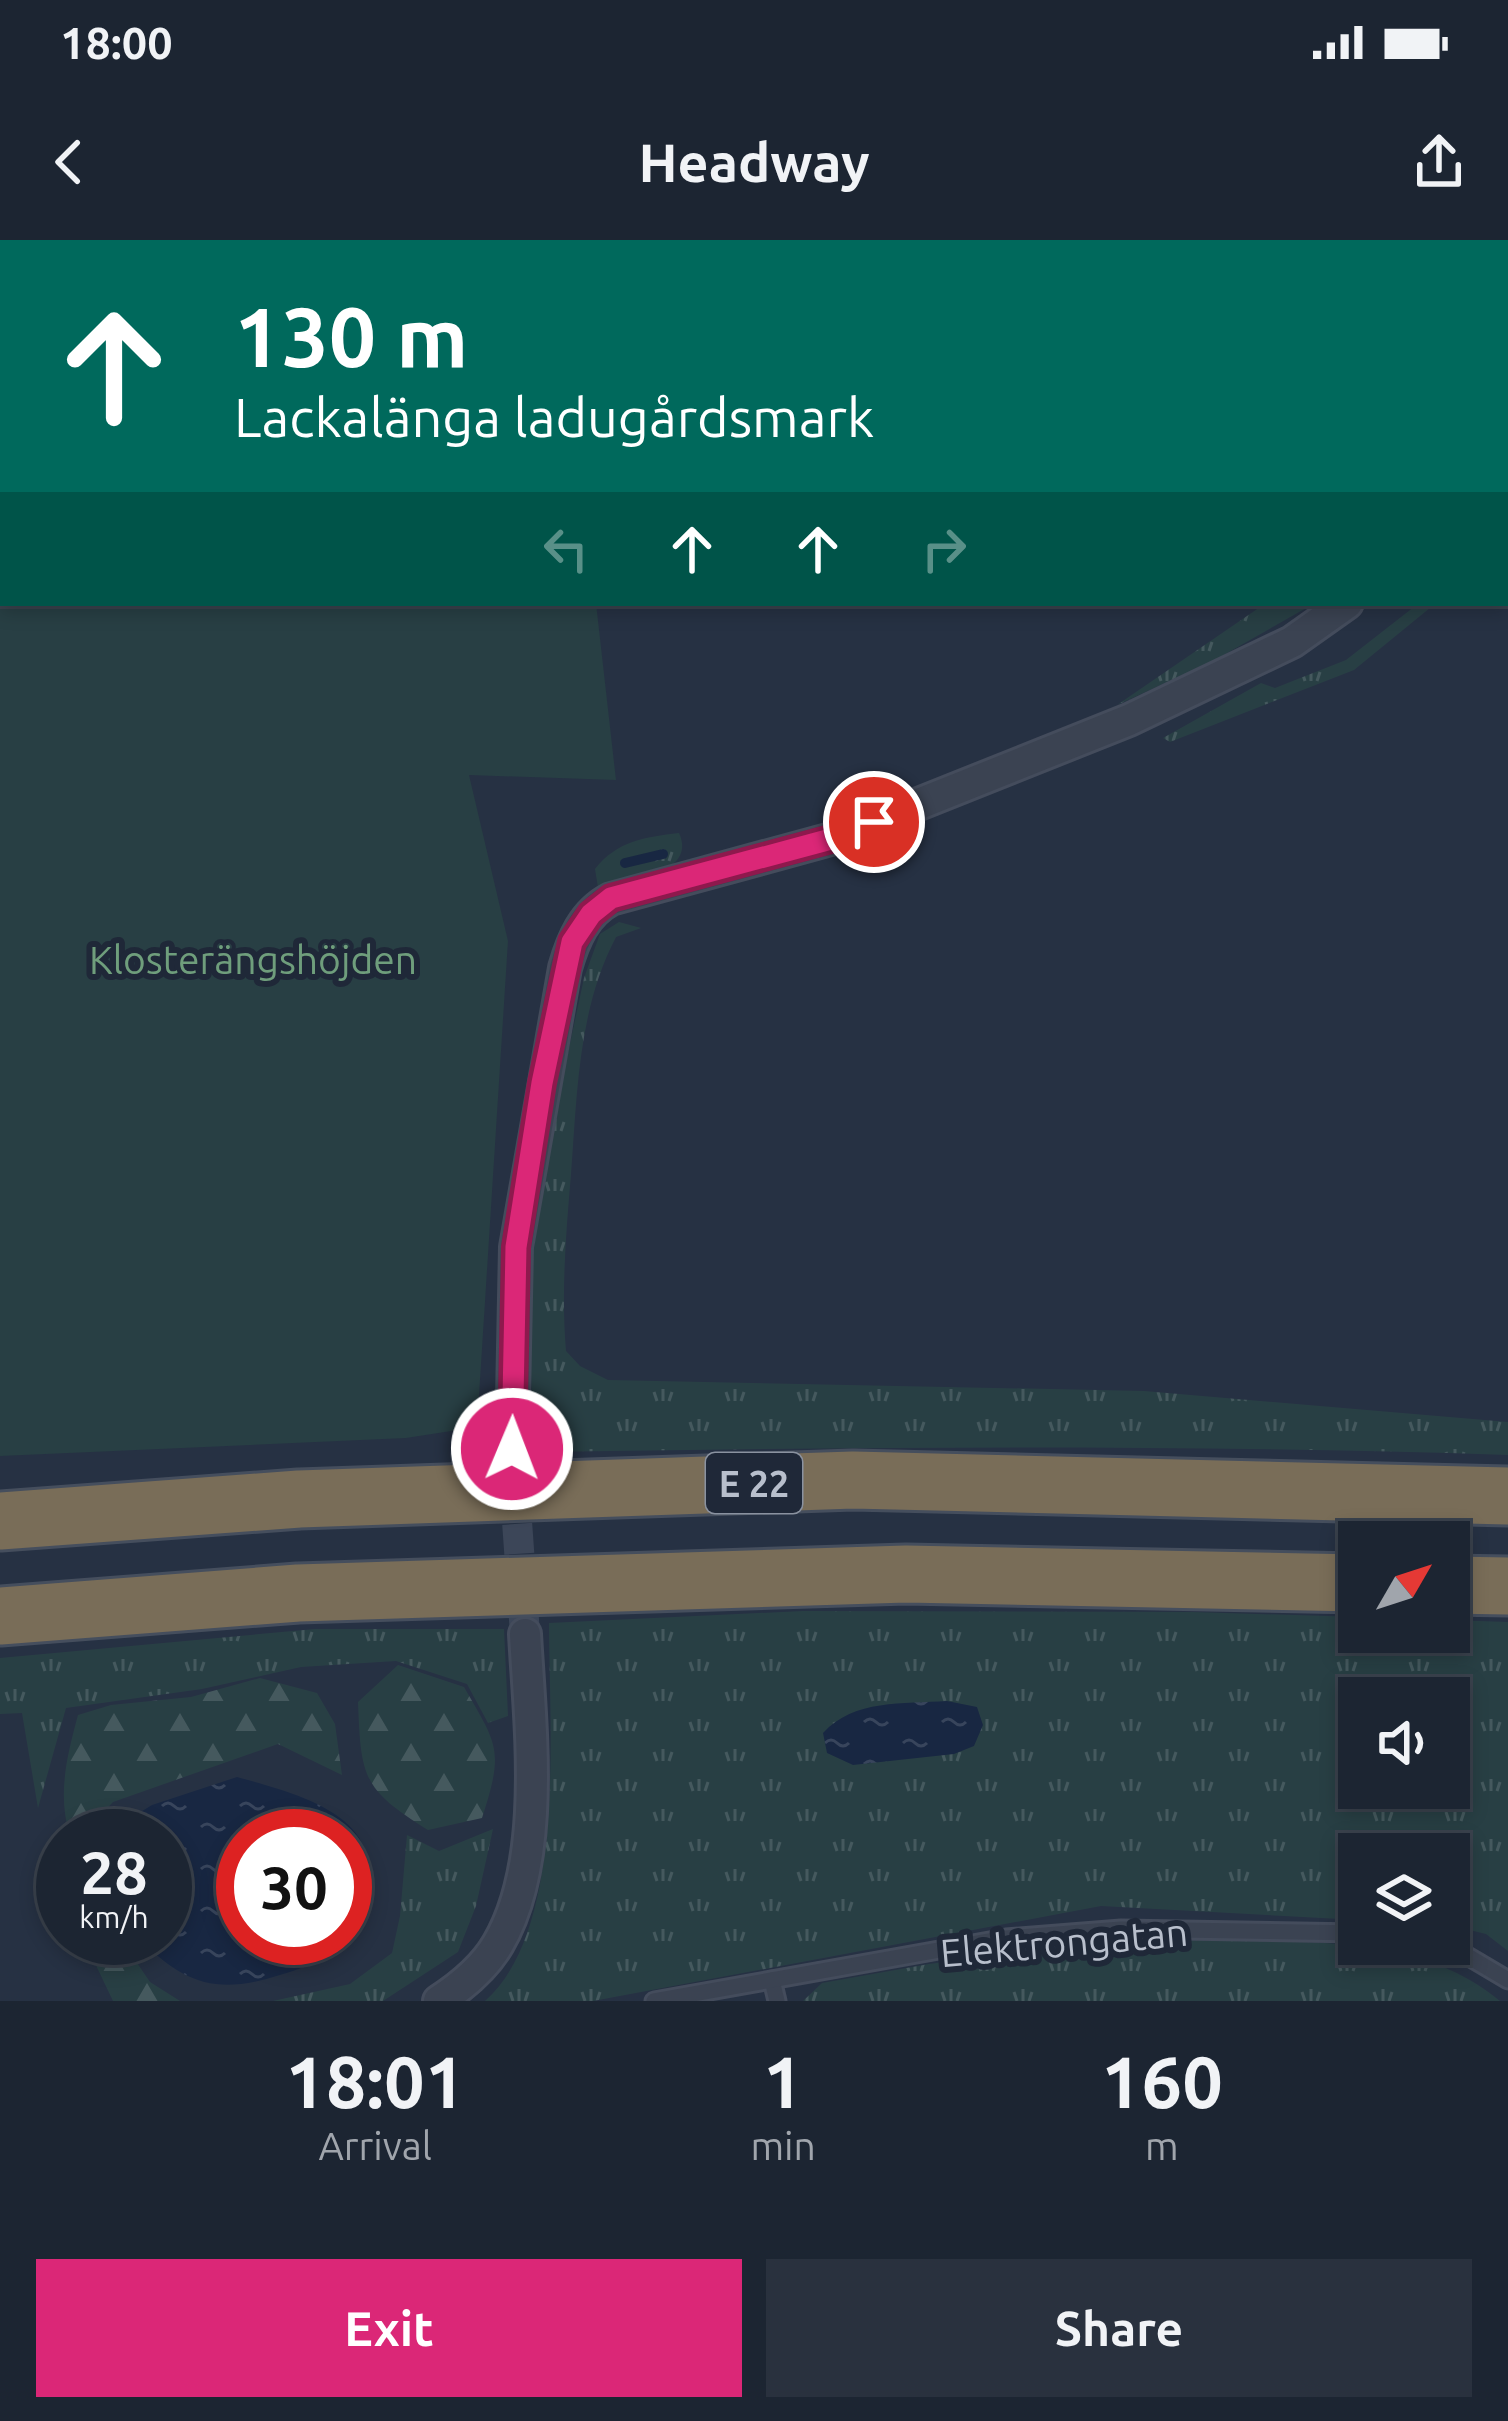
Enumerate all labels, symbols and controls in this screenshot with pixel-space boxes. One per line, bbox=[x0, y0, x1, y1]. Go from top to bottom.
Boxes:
text: 18:00 bbox=[60, 17, 173, 68]
icon: back bbox=[36, 129, 102, 195]
icon: share bbox=[1406, 129, 1472, 195]
text: Headway bbox=[638, 132, 870, 192]
icon: ahead bbox=[36, 288, 192, 444]
text: 130 m bbox=[234, 289, 468, 383]
text: Lackalänga ladugårdsmark bbox=[234, 387, 874, 447]
icon: left bbox=[533, 516, 599, 582]
icon: ahead bbox=[659, 516, 725, 582]
icon: ahead bbox=[785, 516, 851, 582]
icon: right bbox=[911, 516, 977, 582]
pin bbox=[823, 771, 925, 873]
icon: arrive bbox=[841, 789, 907, 855]
park label: Klosterängshöjden bbox=[89, 938, 417, 981]
position arrow bbox=[449, 1386, 575, 1512]
road number: E 22 bbox=[706, 1453, 802, 1513]
north arrow bbox=[1338, 1521, 1470, 1653]
map controls bbox=[1338, 1521, 1470, 1965]
button: sound bbox=[1338, 1677, 1470, 1809]
speed limit sign: 30 bbox=[216, 1809, 372, 1965]
button: layers bbox=[1338, 1833, 1470, 1965]
text: 28 bbox=[80, 1838, 148, 1905]
text: km/h bbox=[79, 1900, 149, 1934]
street label: Elektrongatan bbox=[938, 1910, 1190, 1974]
text: 18:01 bbox=[285, 2041, 465, 2122]
text: 1 bbox=[763, 2041, 803, 2122]
text: 160 bbox=[1101, 2041, 1223, 2122]
text: Arrival bbox=[318, 2124, 432, 2167]
text: min bbox=[750, 2124, 816, 2167]
text: m bbox=[1145, 2124, 1179, 2167]
button: Exit bbox=[36, 2259, 742, 2397]
button: Share bbox=[766, 2259, 1472, 2397]

